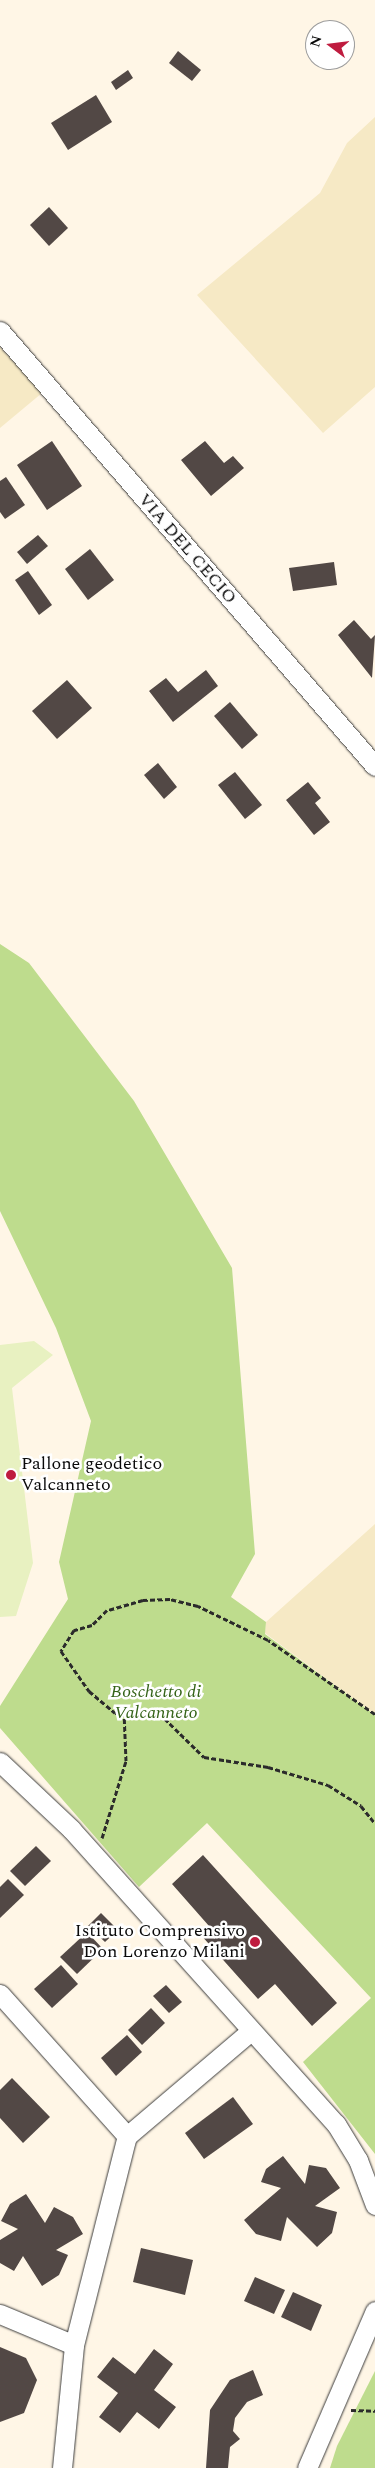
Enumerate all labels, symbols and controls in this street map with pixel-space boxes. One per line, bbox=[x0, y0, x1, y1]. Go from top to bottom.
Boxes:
north arrow bbox=[305, 20, 355, 70]
text: N bbox=[304, 33, 328, 49]
street label: VIA DEL CECIO bbox=[133, 489, 241, 609]
place label: Pallone geodetico Valcanneto bbox=[21, 1454, 162, 1496]
marker: Pallone geodetico Valcanneto bbox=[5, 1469, 17, 1481]
park label: Boschetto di Valcanneto bbox=[111, 1682, 201, 1725]
place label: Istituto Comprensivo Don Lorenzo Milani bbox=[75, 1921, 245, 1964]
marker: Istituto Comprensivo Don Lorenzo Milani bbox=[249, 1936, 261, 1948]

